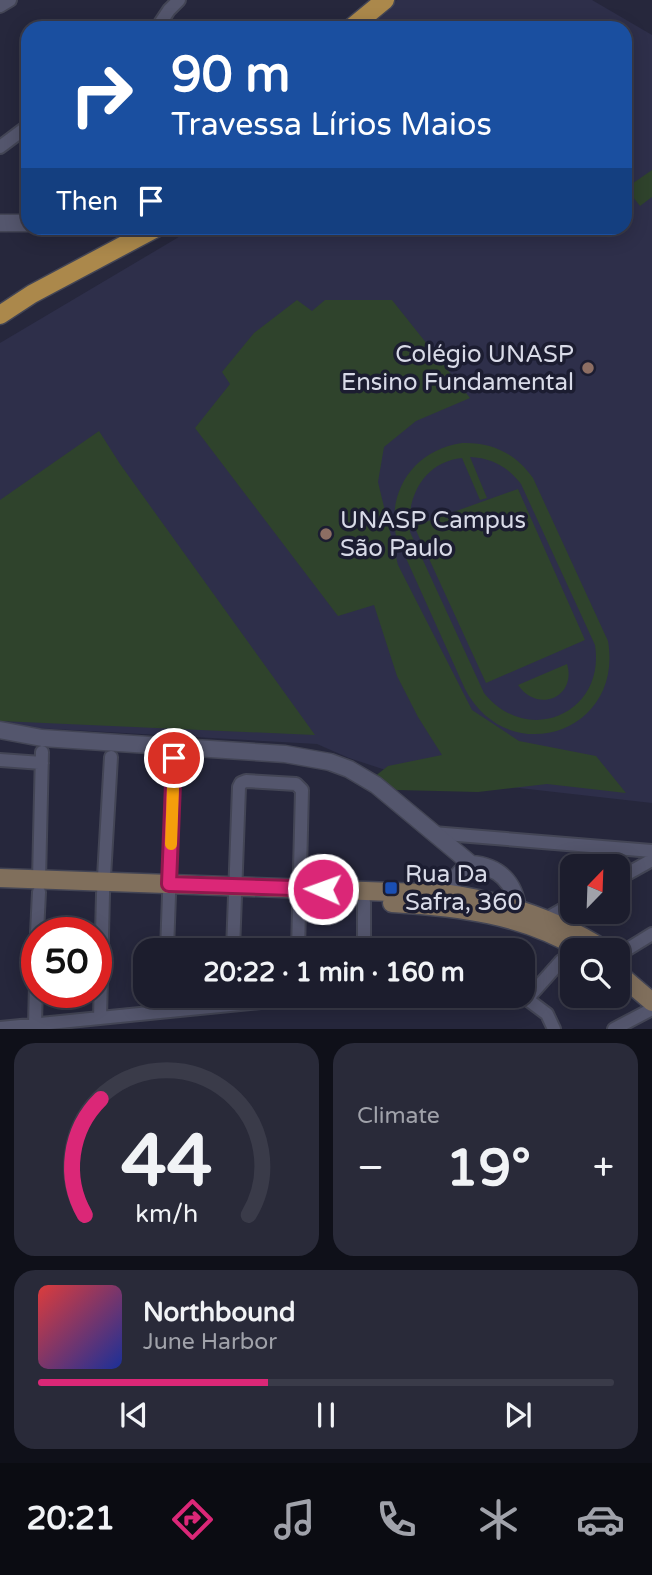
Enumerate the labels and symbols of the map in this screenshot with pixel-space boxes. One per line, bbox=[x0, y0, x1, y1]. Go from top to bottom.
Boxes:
place label: Colégio UNASP Ensino Fundamental bbox=[341, 340, 574, 397]
marker: Colégio UNASP Ensino Fundamental bbox=[580, 360, 596, 376]
place label: UNASP Campus São Paulo bbox=[340, 506, 526, 563]
marker: UNASP Campus São Paulo bbox=[318, 526, 334, 542]
pin bbox=[144, 728, 204, 788]
position arrow bbox=[286, 852, 360, 926]
north arrow bbox=[560, 854, 630, 924]
place label: Rua Da Safra, 360 bbox=[405, 860, 523, 917]
marker: Rua Da Safra, 360 bbox=[383, 880, 399, 896]
speed limit sign: 50 bbox=[21, 917, 112, 1008]

